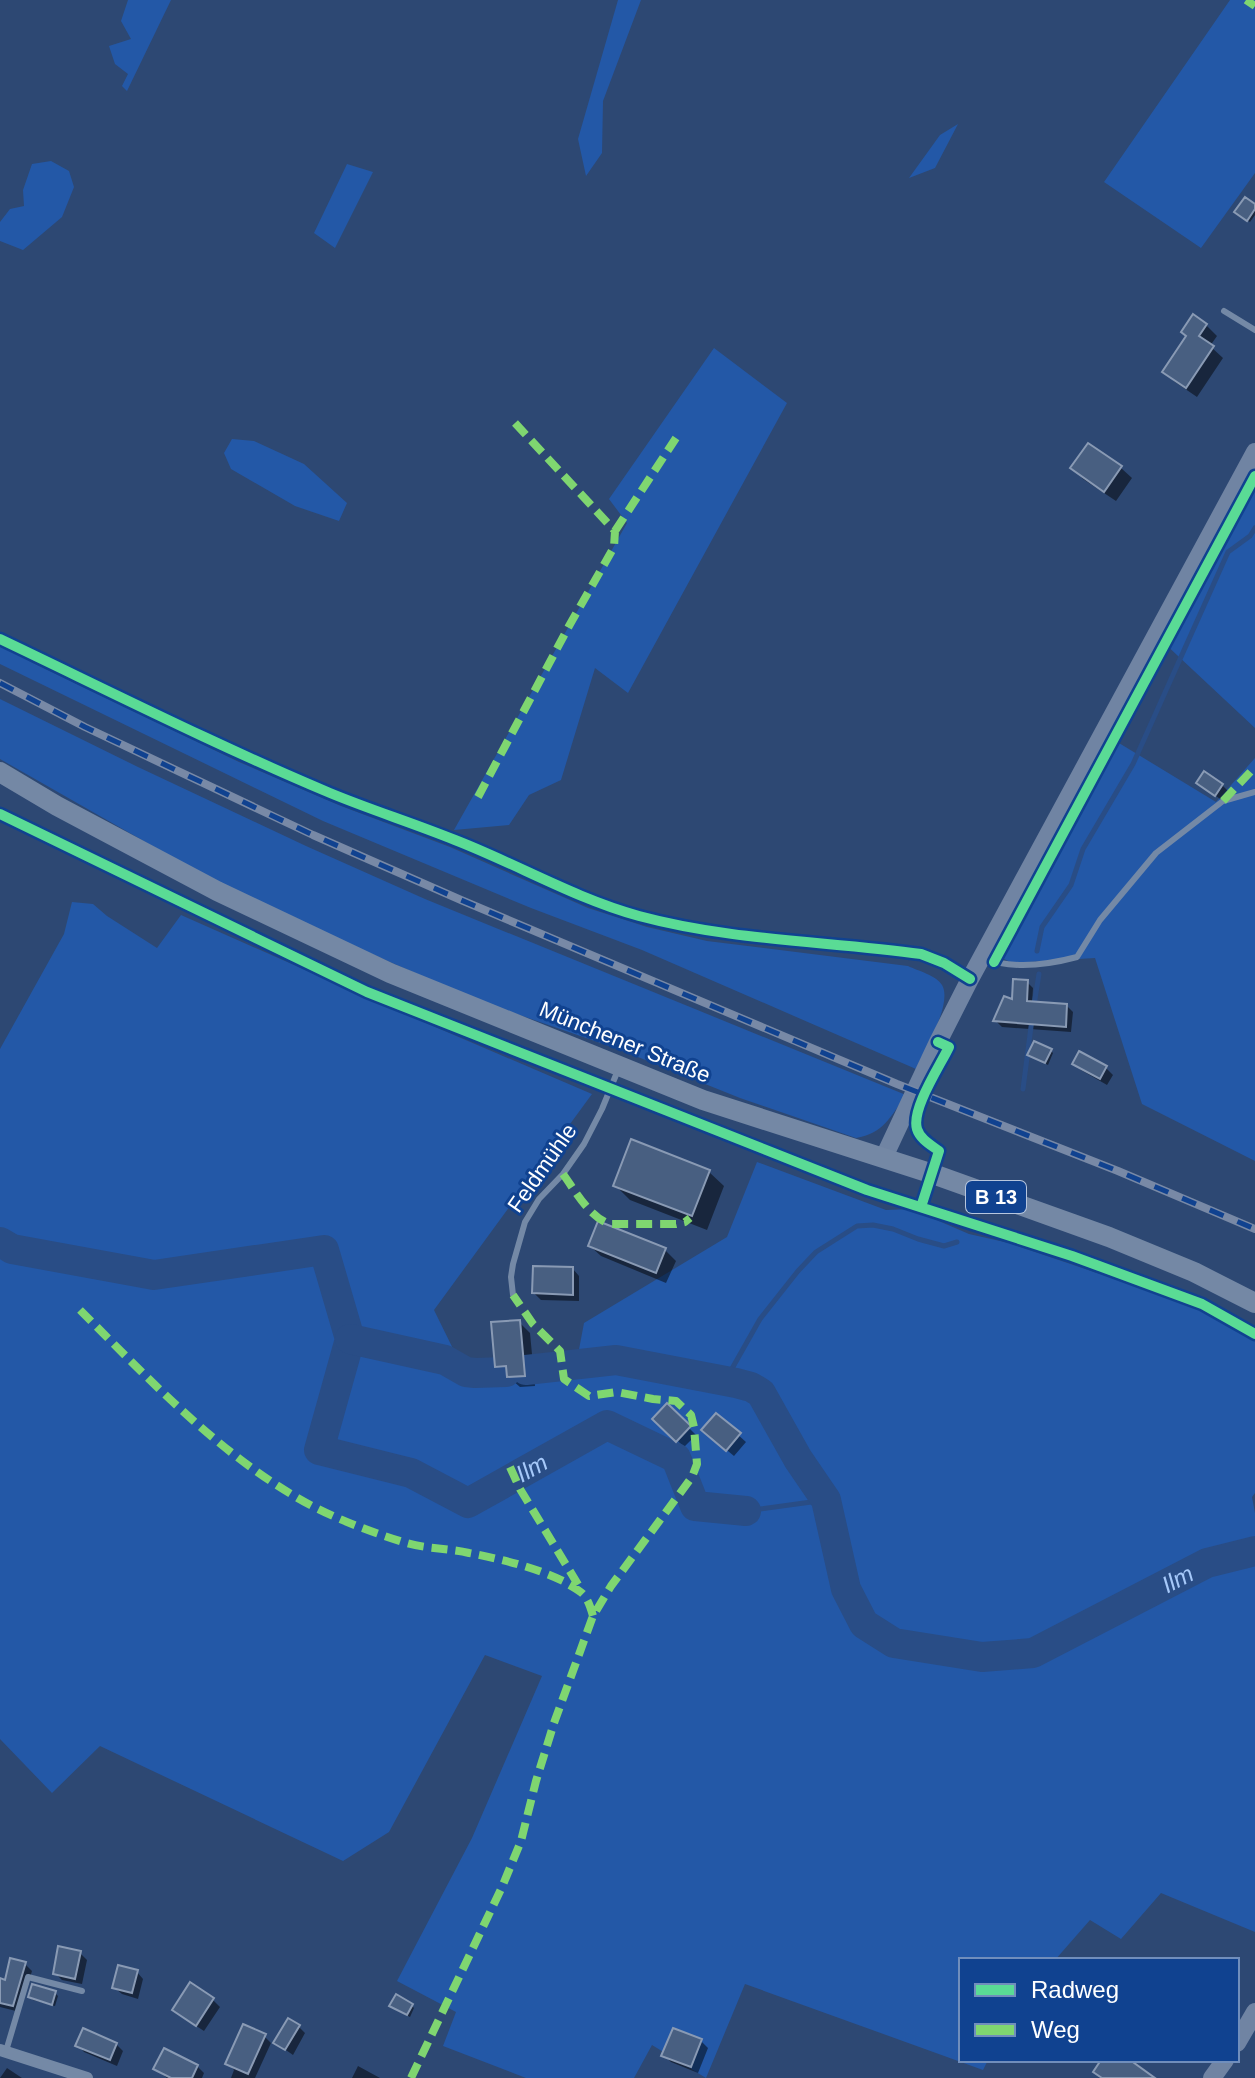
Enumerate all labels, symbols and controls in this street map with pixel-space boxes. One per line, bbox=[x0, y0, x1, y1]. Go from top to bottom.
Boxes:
street label: Münchener Straße bbox=[536, 996, 714, 1088]
street label: Feldmühle bbox=[502, 1119, 582, 1217]
road number: B 13 bbox=[966, 1181, 1026, 1213]
water label: Ilm bbox=[511, 1448, 552, 1487]
water label: Ilm bbox=[1157, 1559, 1198, 1598]
legend bbox=[959, 1958, 1239, 2062]
text: Radweg bbox=[1031, 1976, 1119, 2003]
text: Weg bbox=[1031, 2016, 1080, 2043]

